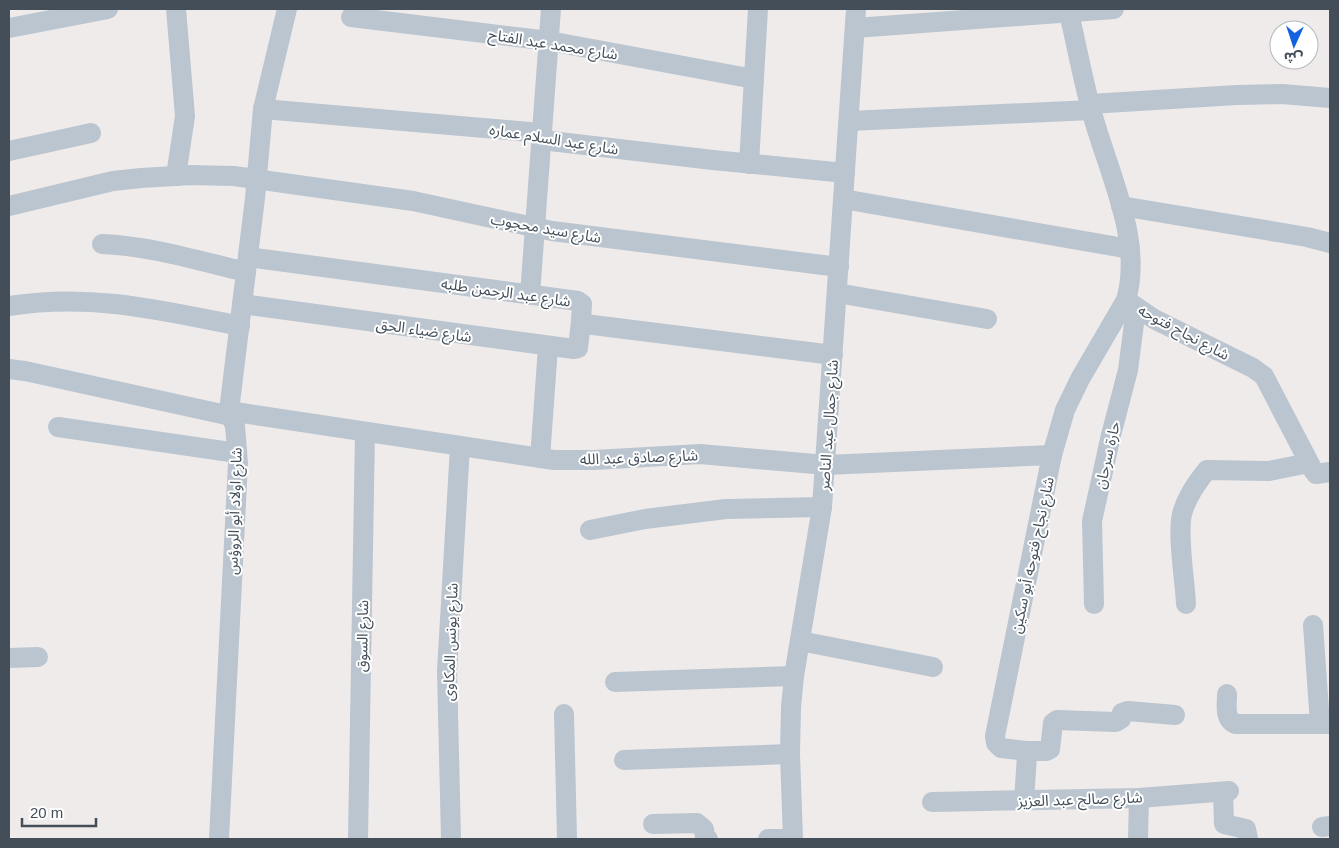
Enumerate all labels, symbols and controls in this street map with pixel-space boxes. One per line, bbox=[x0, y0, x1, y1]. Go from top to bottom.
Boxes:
north arrow bbox=[1269, 20, 1319, 70]
street label: شارع محمد عبد الفتاح bbox=[486, 25, 619, 67]
text: ش bbox=[1283, 49, 1303, 66]
street label: شارع عبد السلام عماره bbox=[488, 120, 620, 162]
street label: شارع سيد محجوب bbox=[489, 210, 603, 250]
street label: شارع عبد الرحمن طلبه bbox=[440, 274, 572, 314]
street label: شارع نجاح فتوحه bbox=[1134, 301, 1233, 367]
street label: شارع ضياء الحق bbox=[375, 315, 473, 349]
street label: شارع جمال عبد الناصر bbox=[815, 359, 845, 492]
street label: حارة سرحان bbox=[1091, 419, 1124, 491]
street label: شارع صادق عبد الله bbox=[580, 446, 699, 472]
street label: شارع اولاد أبو الروؤس bbox=[223, 447, 249, 575]
street label: شارع نجاح فتوحه أبو سكين bbox=[1007, 475, 1061, 636]
street label: شارع يونس المكاوى bbox=[439, 582, 465, 702]
street label: شارع السوق bbox=[353, 599, 375, 672]
street label: شارع صالح عبد العزيز bbox=[1016, 788, 1143, 814]
scale bar bbox=[22, 796, 96, 828]
text: 20 m bbox=[30, 804, 63, 821]

